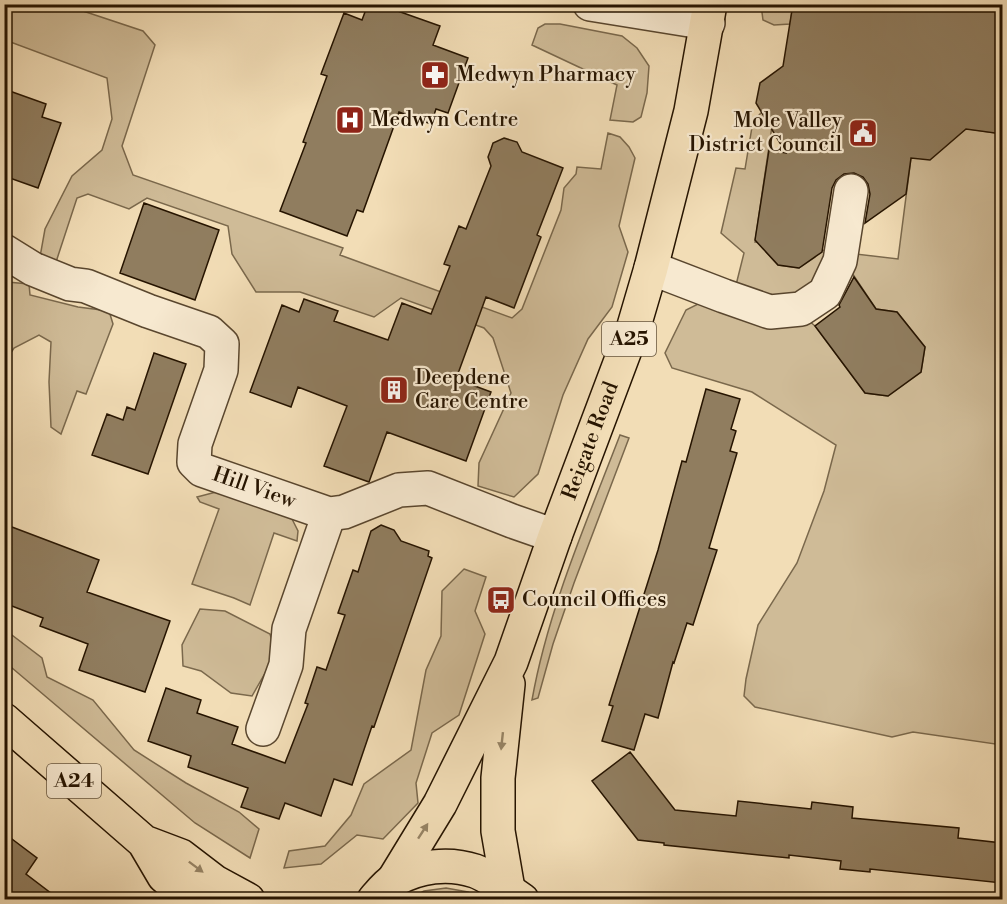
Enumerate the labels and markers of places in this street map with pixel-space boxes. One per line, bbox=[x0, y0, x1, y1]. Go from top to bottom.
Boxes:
pharmacy icon: Medwyn Pharmacy bbox=[419, 59, 451, 91]
place label: Medwyn Pharmacy bbox=[456, 62, 636, 88]
hospital icon: Medwyn Centre bbox=[334, 104, 366, 136]
place label: Medwyn Centre bbox=[371, 107, 518, 133]
place label: Mole Valley District Council bbox=[689, 108, 843, 158]
public building icon: Mole Valley District Council bbox=[847, 117, 879, 149]
place label: Deepdene Care Centre bbox=[415, 365, 528, 415]
building icon: Deepdene Care Centre bbox=[378, 374, 410, 406]
bus stop icon: Council Offices bbox=[485, 584, 517, 616]
place label: Council Offices bbox=[522, 587, 666, 613]

